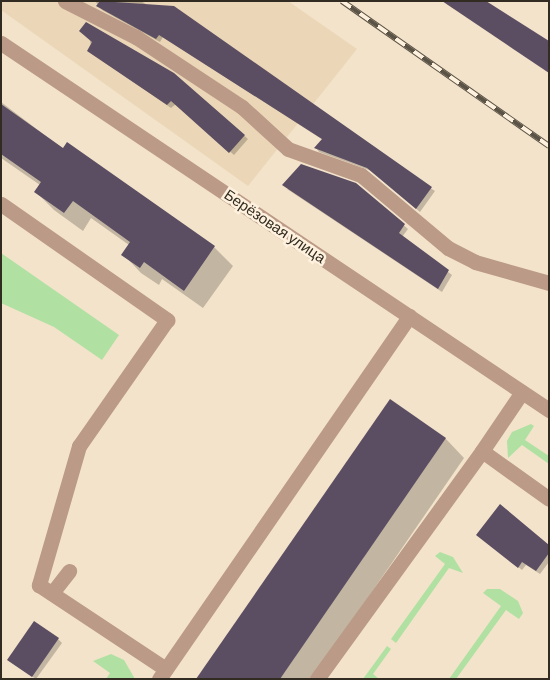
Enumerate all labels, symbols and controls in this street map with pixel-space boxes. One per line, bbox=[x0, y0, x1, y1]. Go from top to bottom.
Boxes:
street label: Берёзовая улица bbox=[221, 185, 329, 267]

